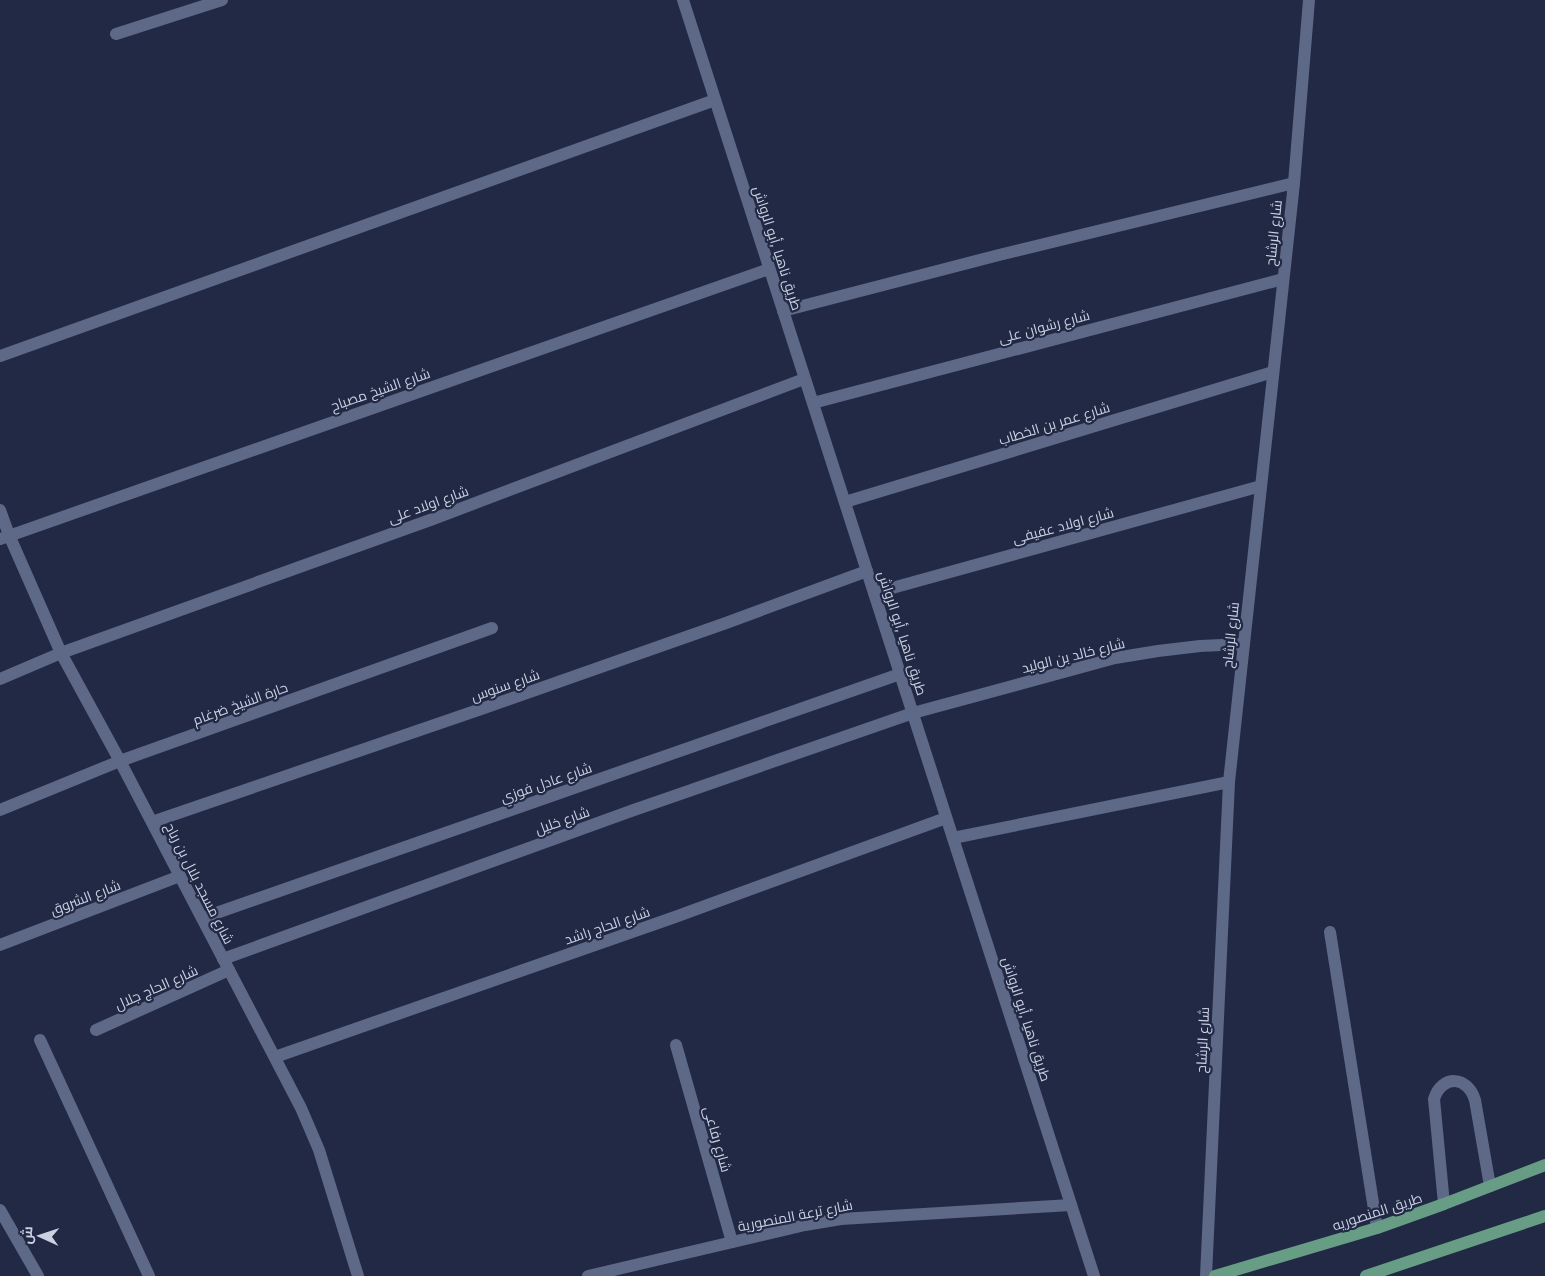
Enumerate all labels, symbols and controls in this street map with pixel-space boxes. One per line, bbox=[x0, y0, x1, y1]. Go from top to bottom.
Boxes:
street label: طريق ناهيا ,أبو الرواش bbox=[749, 183, 807, 313]
street label: شارع الرشاح bbox=[1260, 199, 1286, 267]
street label: شارع رشوان على bbox=[996, 305, 1092, 347]
street label: شارع الشيخ مصباح bbox=[328, 363, 432, 415]
street label: شارع عمر بن الخطاب bbox=[996, 397, 1112, 449]
street label: شارع اولاد على bbox=[385, 481, 471, 527]
street label: شارع اولاد عفيفى bbox=[1010, 502, 1116, 548]
street label: طريق ناهيا ,أبو الرواش bbox=[874, 568, 932, 698]
street label: شارع الرشاح bbox=[1217, 601, 1243, 669]
street label: شارع خالد بن الوليد bbox=[1019, 633, 1127, 677]
street label: شارع سنوس bbox=[468, 664, 542, 706]
street label: حارة الشيخ ضرغام bbox=[190, 677, 291, 730]
street label: شارع عادل فوزي bbox=[498, 757, 595, 809]
street label: شارع خليل bbox=[532, 801, 592, 839]
street label: شارع مسجد بلال بن رباح bbox=[161, 819, 239, 947]
street label: شارع الشروق bbox=[47, 875, 123, 919]
street label: شارع الحاج راشد bbox=[562, 901, 652, 949]
street label: طريق ناهيا ,أبو الرواش bbox=[998, 954, 1056, 1084]
street label: شارع الحاج جلال bbox=[111, 960, 201, 1014]
street label: شارع الرشاح bbox=[1191, 1006, 1213, 1074]
street label: شارع رفاعى bbox=[700, 1104, 736, 1174]
street label: طريق المنصوريه bbox=[1330, 1188, 1424, 1234]
street label: شارع ترعة المنصورية bbox=[736, 1195, 854, 1235]
north arrow bbox=[15, 1211, 65, 1261]
text: ش bbox=[17, 1226, 36, 1245]

